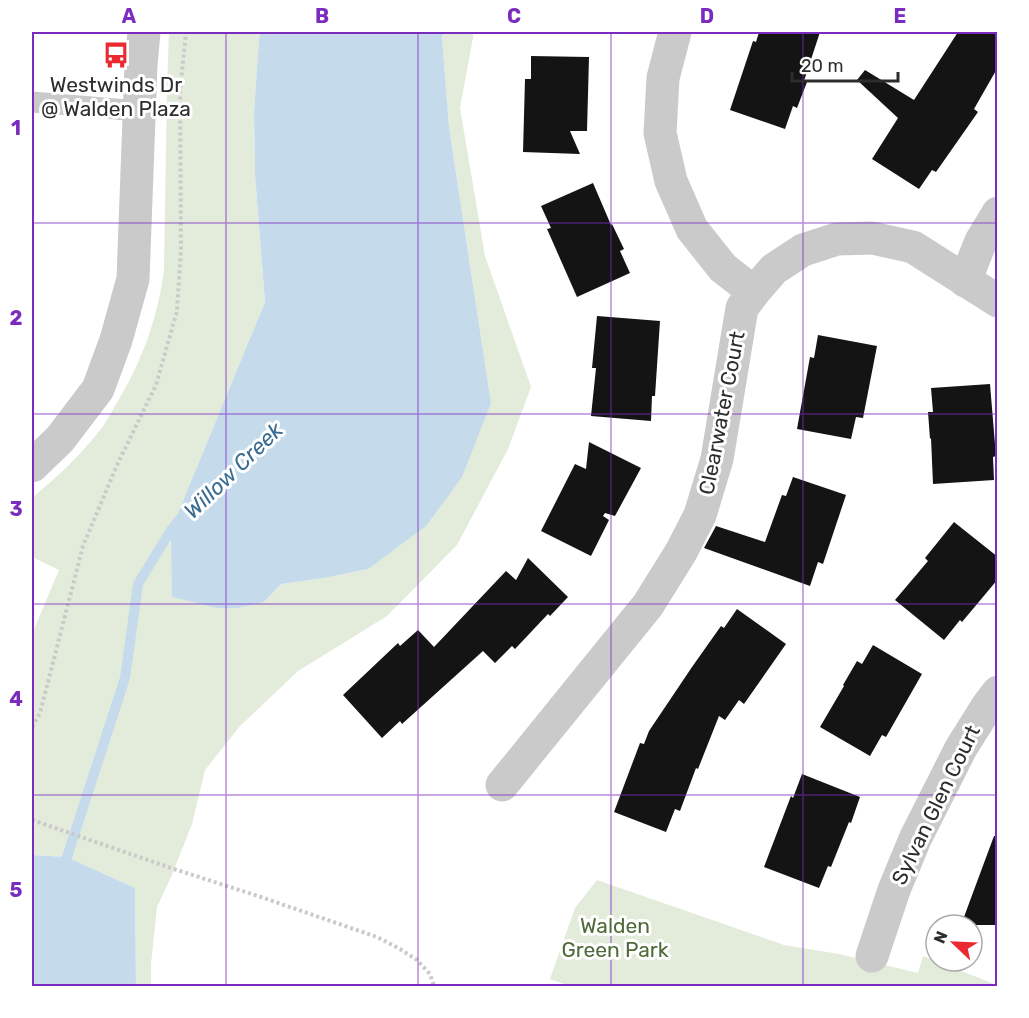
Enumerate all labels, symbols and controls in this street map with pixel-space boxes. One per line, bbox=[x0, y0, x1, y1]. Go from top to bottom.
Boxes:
text: A bbox=[122, 4, 137, 28]
text: B bbox=[315, 4, 329, 28]
text: C bbox=[507, 4, 521, 28]
text: D bbox=[700, 4, 714, 28]
text: E bbox=[894, 4, 906, 28]
bus stop icon: Westwinds Dr @ Walden Plaza bbox=[101, 40, 131, 70]
scale bar bbox=[792, 45, 898, 83]
text: 20 m bbox=[801, 55, 843, 77]
place label: Westwinds Dr @ Walden Plaza bbox=[41, 72, 191, 121]
text: 1 bbox=[11, 116, 21, 140]
text: 2 bbox=[10, 306, 23, 330]
street label: Clearwater Court bbox=[693, 329, 750, 497]
water label: Willow Creek bbox=[178, 416, 289, 524]
text: 3 bbox=[9, 497, 23, 521]
text: 4 bbox=[9, 687, 23, 711]
street label: Sylvan Glen Court bbox=[886, 721, 985, 889]
text: 5 bbox=[10, 878, 23, 902]
park label: Walden Green Park bbox=[561, 913, 669, 962]
north arrow bbox=[924, 913, 984, 973]
text: N bbox=[930, 928, 952, 946]

